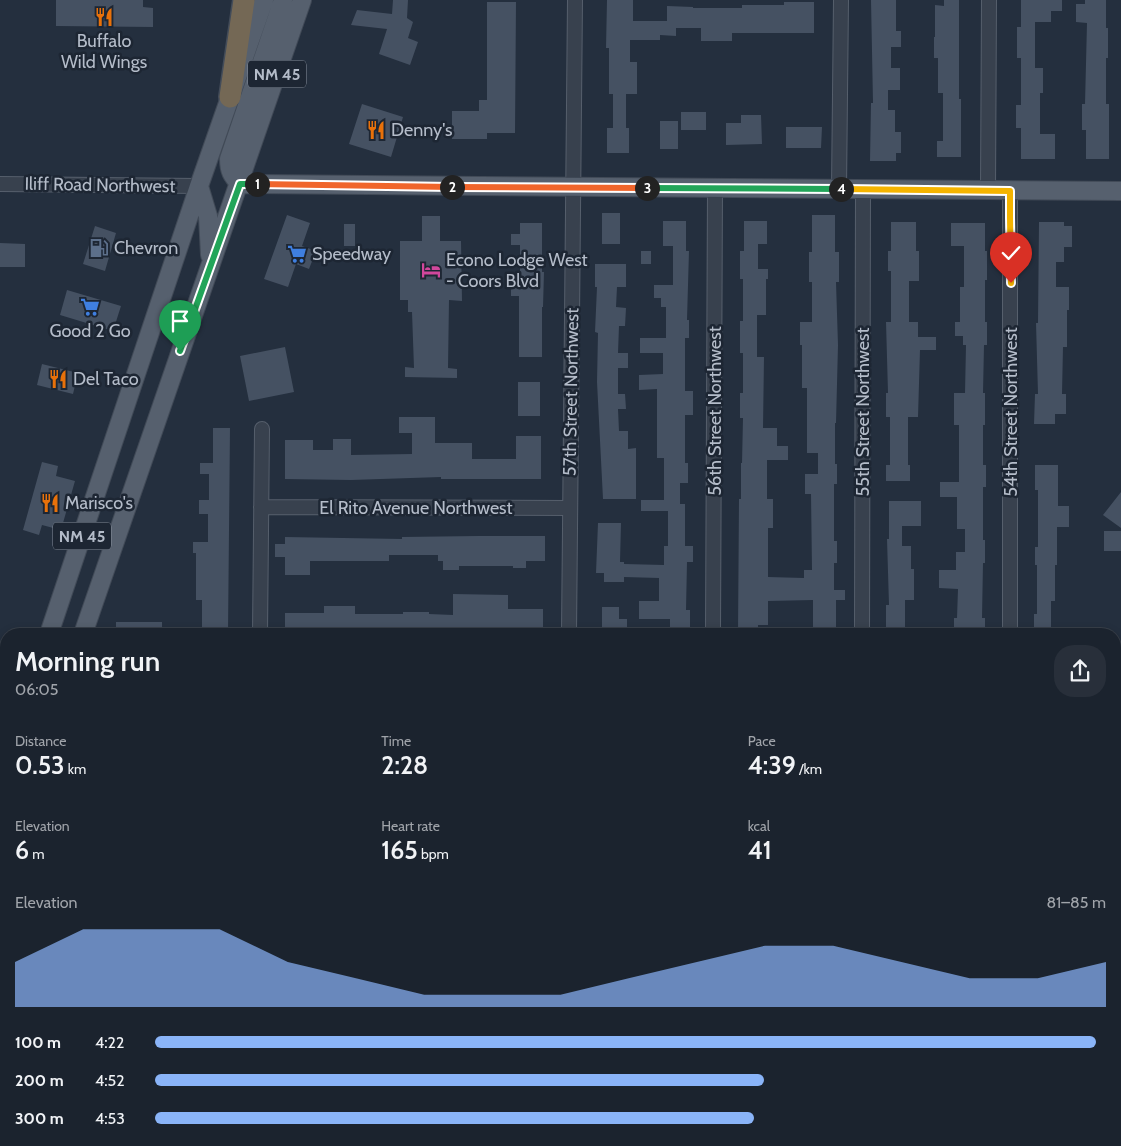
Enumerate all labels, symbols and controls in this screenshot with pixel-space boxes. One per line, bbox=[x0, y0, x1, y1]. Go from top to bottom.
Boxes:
restaurant icon: Buffalo Wild Wings bbox=[93, 6, 115, 28]
place label: Buffalo Wild Wings bbox=[61, 30, 147, 73]
road number: NM 45 bbox=[248, 61, 306, 88]
restaurant icon: Denny's bbox=[365, 119, 387, 141]
place label: Denny's bbox=[391, 119, 453, 141]
pin: 1 bbox=[244, 172, 270, 196]
street label: Iliff Road Northwest bbox=[24, 173, 176, 197]
pin: 2 bbox=[440, 174, 464, 200]
text: 1 bbox=[255, 175, 260, 193]
pin: 3 bbox=[634, 176, 660, 200]
pin: 4 bbox=[828, 176, 854, 202]
text: 2 bbox=[449, 178, 456, 196]
text: 3 bbox=[644, 179, 651, 197]
text: 4 bbox=[837, 180, 846, 198]
pin bbox=[990, 232, 1032, 283]
fuel station icon: Chevron bbox=[88, 237, 110, 259]
place label: Chevron bbox=[114, 237, 178, 259]
icon: check bbox=[997, 239, 1025, 267]
supermarket icon: Speedway bbox=[286, 243, 308, 265]
place label: Speedway bbox=[312, 243, 391, 265]
place label: Econo Lodge West - Coors Blvd bbox=[446, 249, 588, 292]
hotel icon: Econo Lodge West - Coors Blvd bbox=[420, 259, 442, 281]
supermarket icon: Good 2 Go bbox=[79, 296, 101, 318]
pin bbox=[159, 300, 201, 351]
icon: arrive bbox=[166, 307, 194, 335]
street label: 57th Street Northwest bbox=[559, 308, 583, 476]
place label: Good 2 Go bbox=[49, 320, 131, 342]
street label: 56th Street Northwest bbox=[704, 326, 726, 496]
street label: 55th Street Northwest bbox=[852, 327, 874, 497]
street label: 54th Street Northwest bbox=[1000, 327, 1022, 497]
restaurant icon: Del Taco bbox=[47, 368, 69, 390]
place label: Del Taco bbox=[73, 368, 139, 390]
restaurant icon: Marisco's bbox=[39, 492, 61, 514]
place label: Marisco's bbox=[65, 492, 133, 514]
street label: El Rito Avenue Northwest bbox=[319, 497, 513, 519]
road number: NM 45 bbox=[53, 522, 111, 550]
text: Morning run bbox=[15, 644, 160, 678]
button: share bbox=[1054, 645, 1106, 697]
text: 06:05 bbox=[15, 680, 58, 699]
text: Distance bbox=[15, 732, 67, 750]
text: Time bbox=[381, 732, 411, 750]
text: Pace bbox=[748, 732, 776, 750]
text: 0.53 bbox=[15, 750, 65, 780]
text: 2:28 bbox=[381, 750, 428, 780]
text: 4:39 bbox=[748, 750, 796, 780]
text: km bbox=[65, 760, 86, 778]
text: /km bbox=[796, 760, 822, 778]
text: Elevation bbox=[15, 817, 70, 835]
text: Heart rate bbox=[381, 817, 440, 835]
text: kcal bbox=[748, 817, 770, 835]
text: 6 bbox=[15, 835, 29, 865]
text: 165 bbox=[381, 835, 418, 865]
text: 41 bbox=[748, 835, 772, 865]
text: m bbox=[29, 845, 45, 863]
text: bpm bbox=[418, 845, 449, 863]
text: Elevation bbox=[15, 893, 78, 912]
text: 81–85 m bbox=[1046, 893, 1106, 912]
text: 100 m bbox=[15, 1033, 61, 1052]
text: 4:22 bbox=[95, 1033, 124, 1052]
text: 200 m bbox=[15, 1071, 64, 1090]
text: 4:52 bbox=[95, 1071, 125, 1090]
text: 300 m bbox=[15, 1109, 64, 1128]
text: 4:53 bbox=[95, 1109, 125, 1128]

